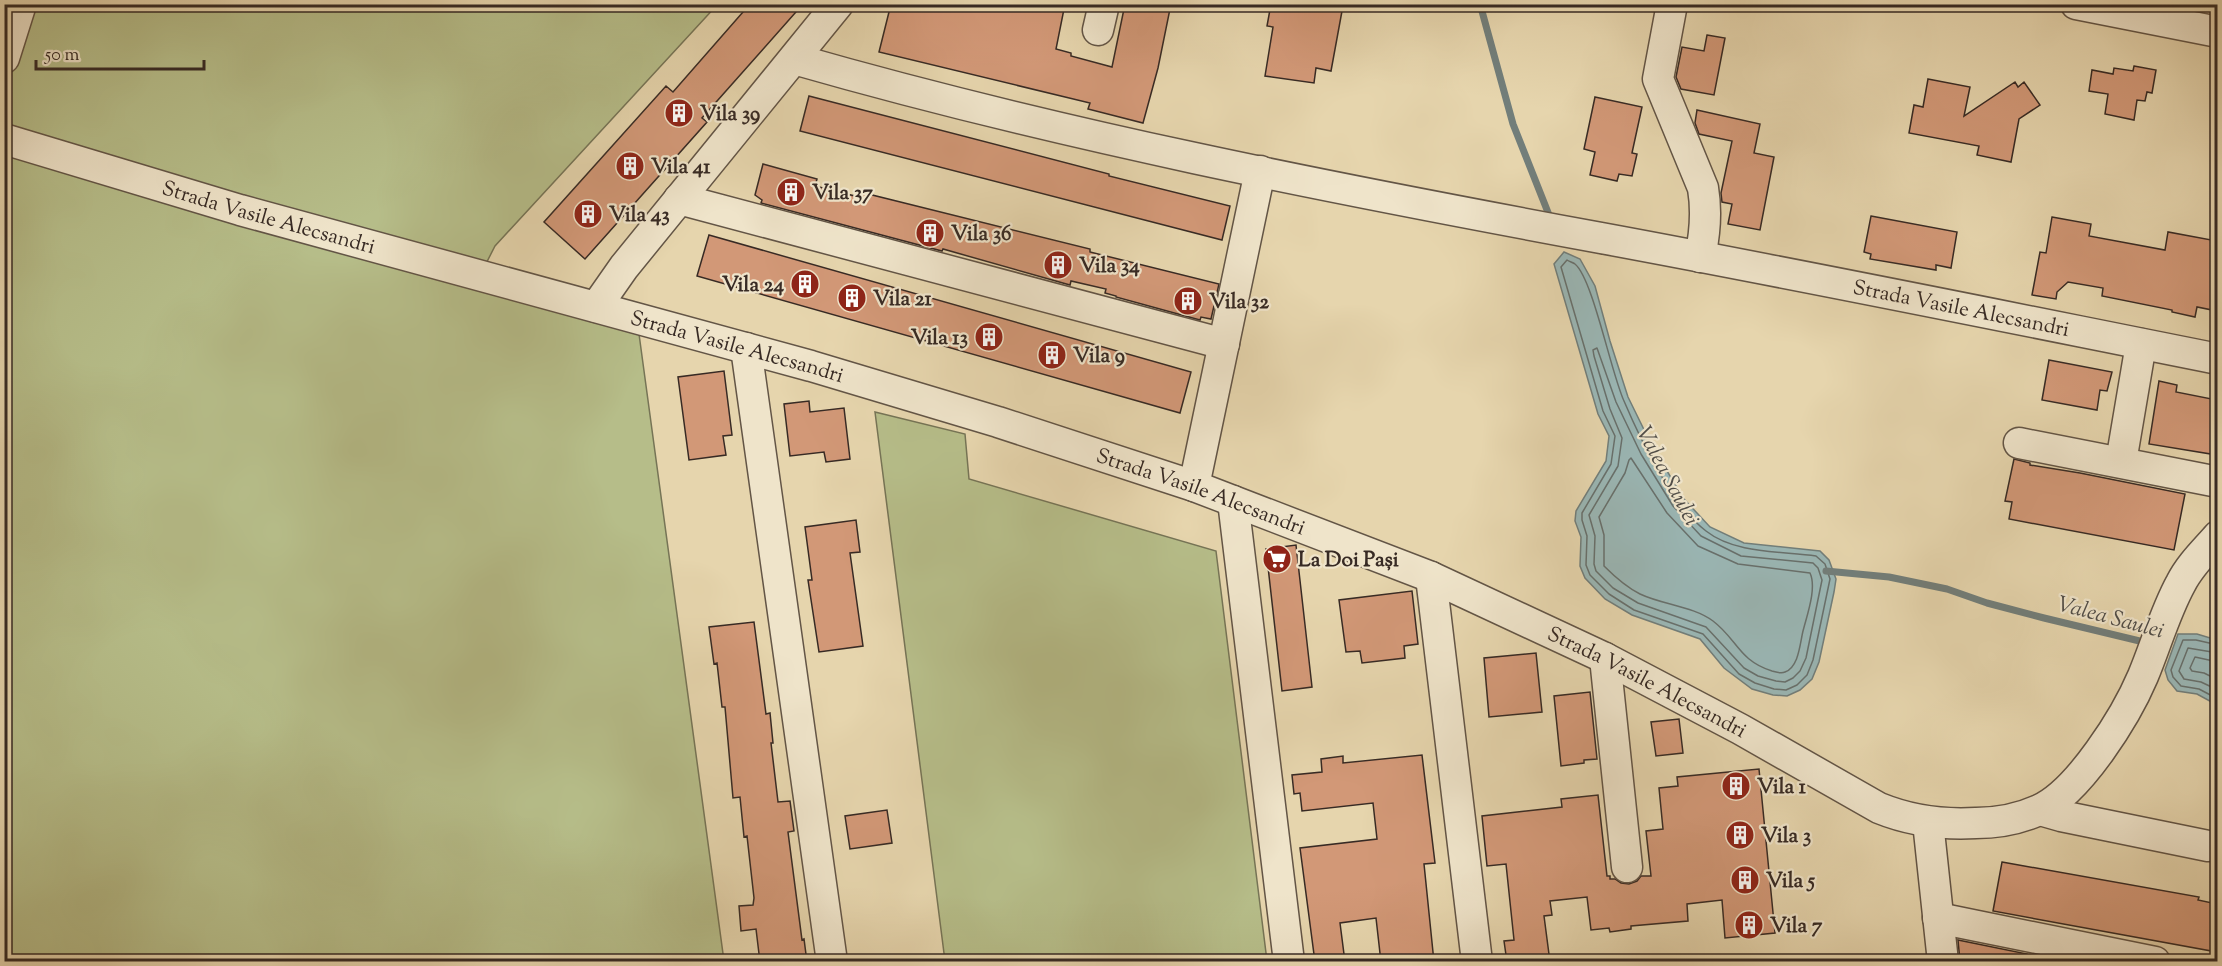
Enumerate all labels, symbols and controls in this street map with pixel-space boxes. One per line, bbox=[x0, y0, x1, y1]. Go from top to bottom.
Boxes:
scale bar bbox=[36, 33, 204, 71]
text: 50 m bbox=[44, 43, 80, 69]
building icon: Vila 39 bbox=[663, 97, 695, 129]
place label: Vila 39 bbox=[700, 100, 760, 130]
building icon: Vila 41 bbox=[614, 150, 646, 182]
place label: Vila 41 bbox=[651, 153, 711, 183]
street label: Strada Vasile Alecsandri bbox=[158, 174, 378, 263]
building icon: Vila 37 bbox=[775, 176, 807, 208]
place label: Vila 37 bbox=[812, 179, 873, 209]
building icon: Vila 43 bbox=[572, 198, 604, 230]
place label: Vila 43 bbox=[609, 201, 670, 231]
building icon: Vila 36 bbox=[914, 217, 946, 249]
place label: Vila 36 bbox=[951, 220, 1011, 250]
building icon: Vila 34 bbox=[1042, 249, 1074, 281]
place label: Vila 34 bbox=[1079, 252, 1140, 282]
building icon: Vila 24 bbox=[789, 268, 821, 300]
place label: Vila 24 bbox=[722, 271, 784, 301]
street label: Strada Vasile Alecsandri bbox=[1850, 274, 2072, 346]
building icon: Vila 21 bbox=[836, 282, 868, 314]
place label: Vila 21 bbox=[873, 285, 933, 315]
building icon: Vila 32 bbox=[1172, 285, 1204, 317]
place label: Vila 32 bbox=[1209, 288, 1269, 318]
street label: Strada Vasile Alecsandri bbox=[627, 304, 847, 392]
building icon: Vila 13 bbox=[973, 321, 1005, 353]
place label: Vila 13 bbox=[911, 324, 968, 354]
building icon: Vila 9 bbox=[1036, 339, 1068, 371]
place label: Vila 9 bbox=[1073, 342, 1125, 372]
water label: Valea Saulei bbox=[1627, 421, 1706, 532]
street label: Strada Vasile Alecsandri bbox=[1092, 442, 1309, 544]
supermarket icon: La Doi Pași bbox=[1261, 543, 1293, 575]
place label: La Doi Pași bbox=[1298, 546, 1399, 576]
water label: Valea Saulei bbox=[2053, 589, 2167, 648]
street label: Strada Vasile Alecsandri bbox=[1542, 620, 1752, 747]
building icon: Vila 1 bbox=[1720, 770, 1752, 802]
place label: Vila 1 bbox=[1757, 773, 1807, 803]
building icon: Vila 3 bbox=[1724, 819, 1756, 851]
place label: Vila 3 bbox=[1761, 822, 1811, 852]
building icon: Vila 5 bbox=[1729, 864, 1761, 896]
place label: Vila 5 bbox=[1766, 867, 1816, 897]
building icon: Vila 7 bbox=[1733, 909, 1765, 941]
place label: Vila 7 bbox=[1770, 912, 1823, 942]

